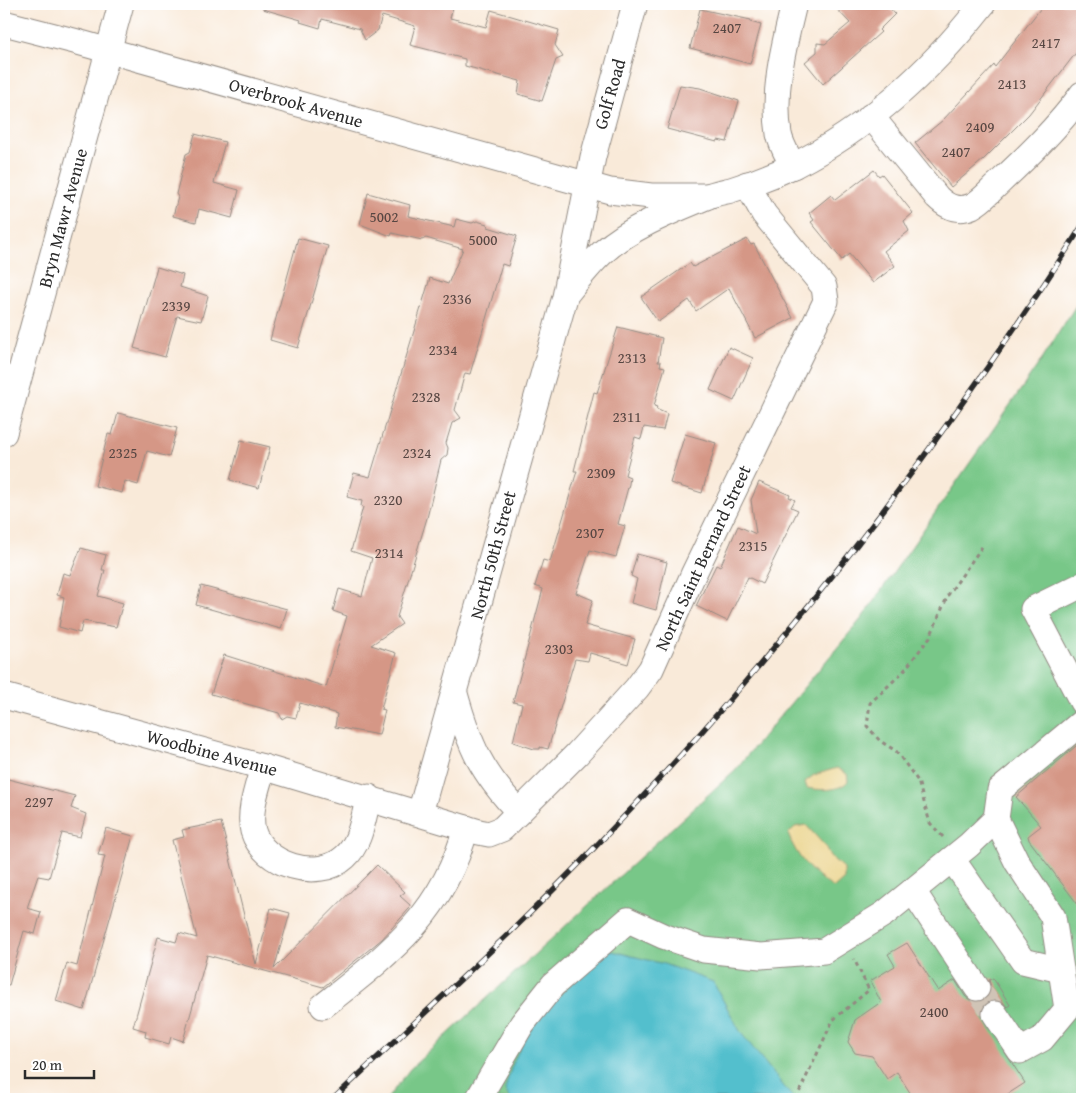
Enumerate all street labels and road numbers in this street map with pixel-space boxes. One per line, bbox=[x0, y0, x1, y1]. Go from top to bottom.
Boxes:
street label: Golf Road bbox=[587, 55, 633, 132]
street label: Overbrook Avenue bbox=[226, 70, 366, 135]
street label: Bryn Mawr Avenue bbox=[31, 145, 94, 290]
street label: North Saint Bernard Street bbox=[647, 460, 758, 655]
street label: North 50th Street bbox=[462, 487, 523, 622]
street label: Woodbine Avenue bbox=[144, 722, 281, 783]

